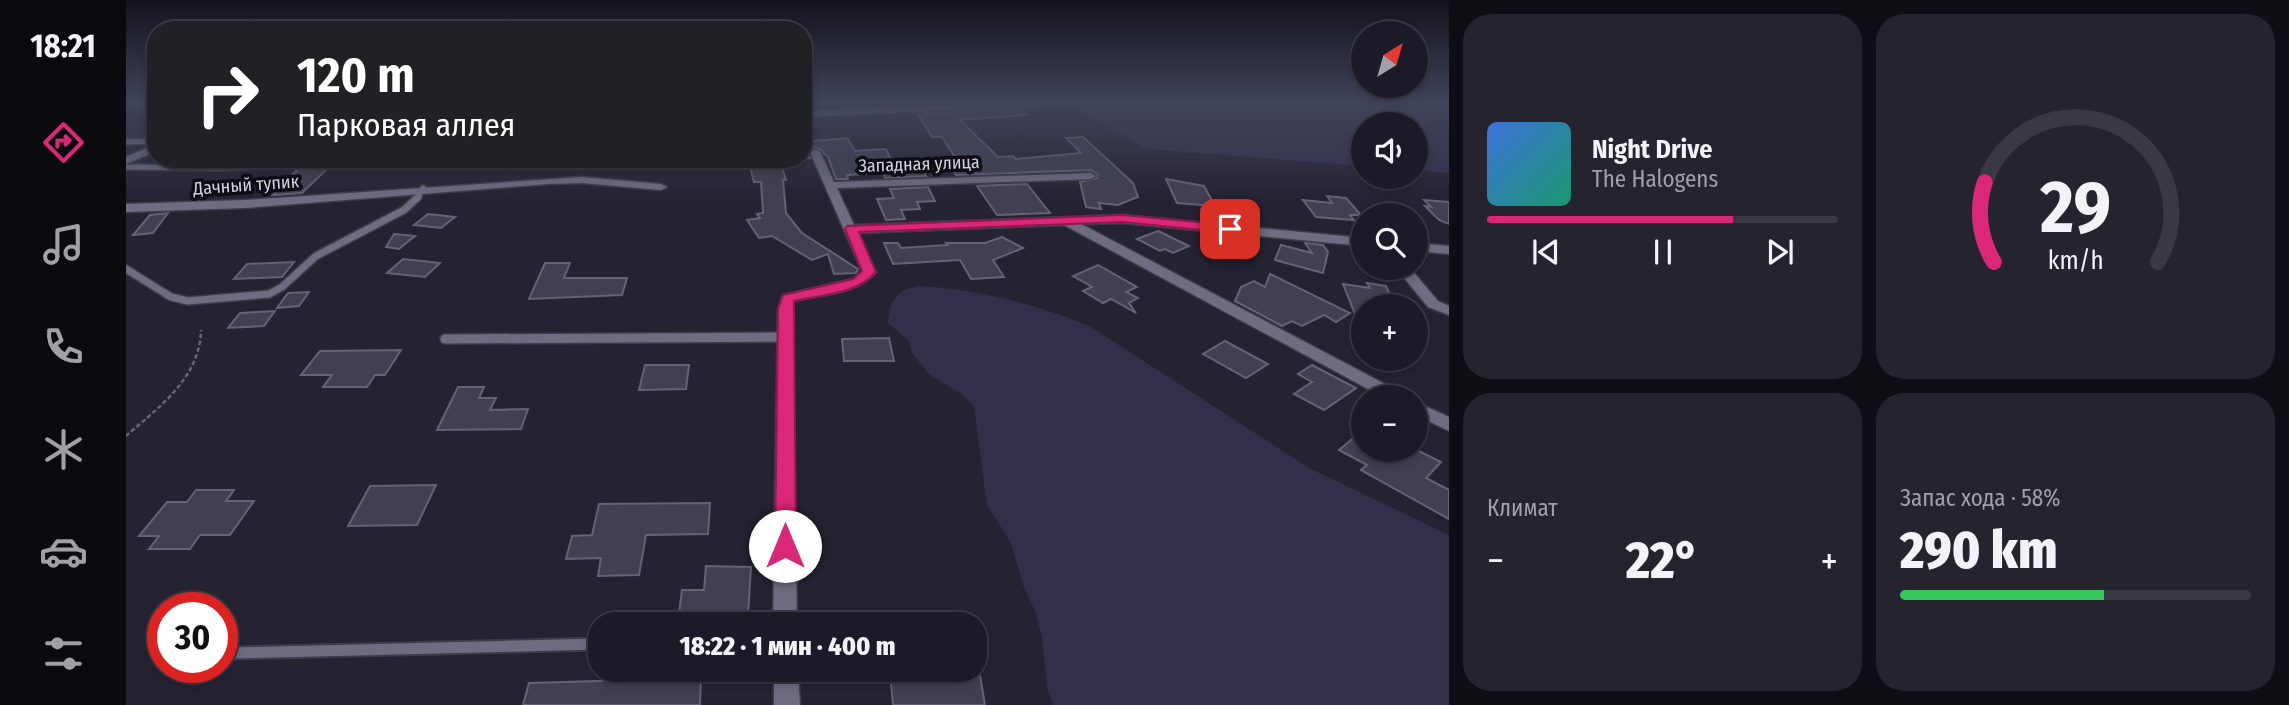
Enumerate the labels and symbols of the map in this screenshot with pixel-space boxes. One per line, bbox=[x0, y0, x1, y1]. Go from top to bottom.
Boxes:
north arrow bbox=[1351, 21, 1428, 98]
street label: Западная улица bbox=[858, 151, 980, 177]
street label: Дачный тупик bbox=[191, 170, 300, 200]
pin bbox=[1200, 199, 1260, 259]
position arrow bbox=[748, 509, 822, 583]
speed limit sign: 30 bbox=[147, 592, 238, 683]

